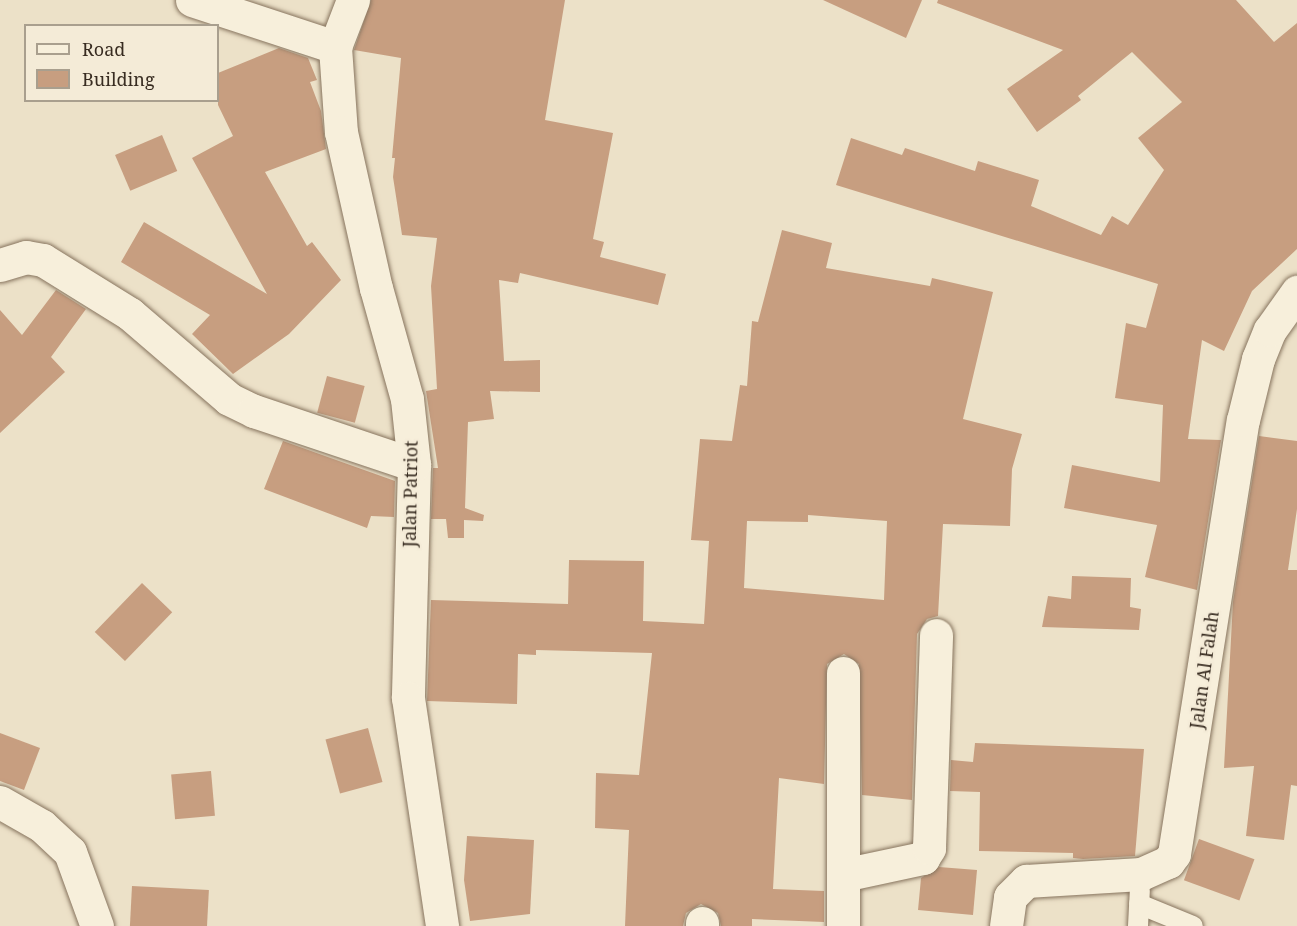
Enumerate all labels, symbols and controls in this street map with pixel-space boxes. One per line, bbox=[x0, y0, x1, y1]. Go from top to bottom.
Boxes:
legend bbox=[24, 24, 219, 102]
text: Road bbox=[82, 37, 125, 61]
text: Building bbox=[82, 67, 155, 91]
street label: Jalan Patriot bbox=[398, 440, 422, 548]
street label: Jalan Al Falah bbox=[1185, 610, 1223, 730]

